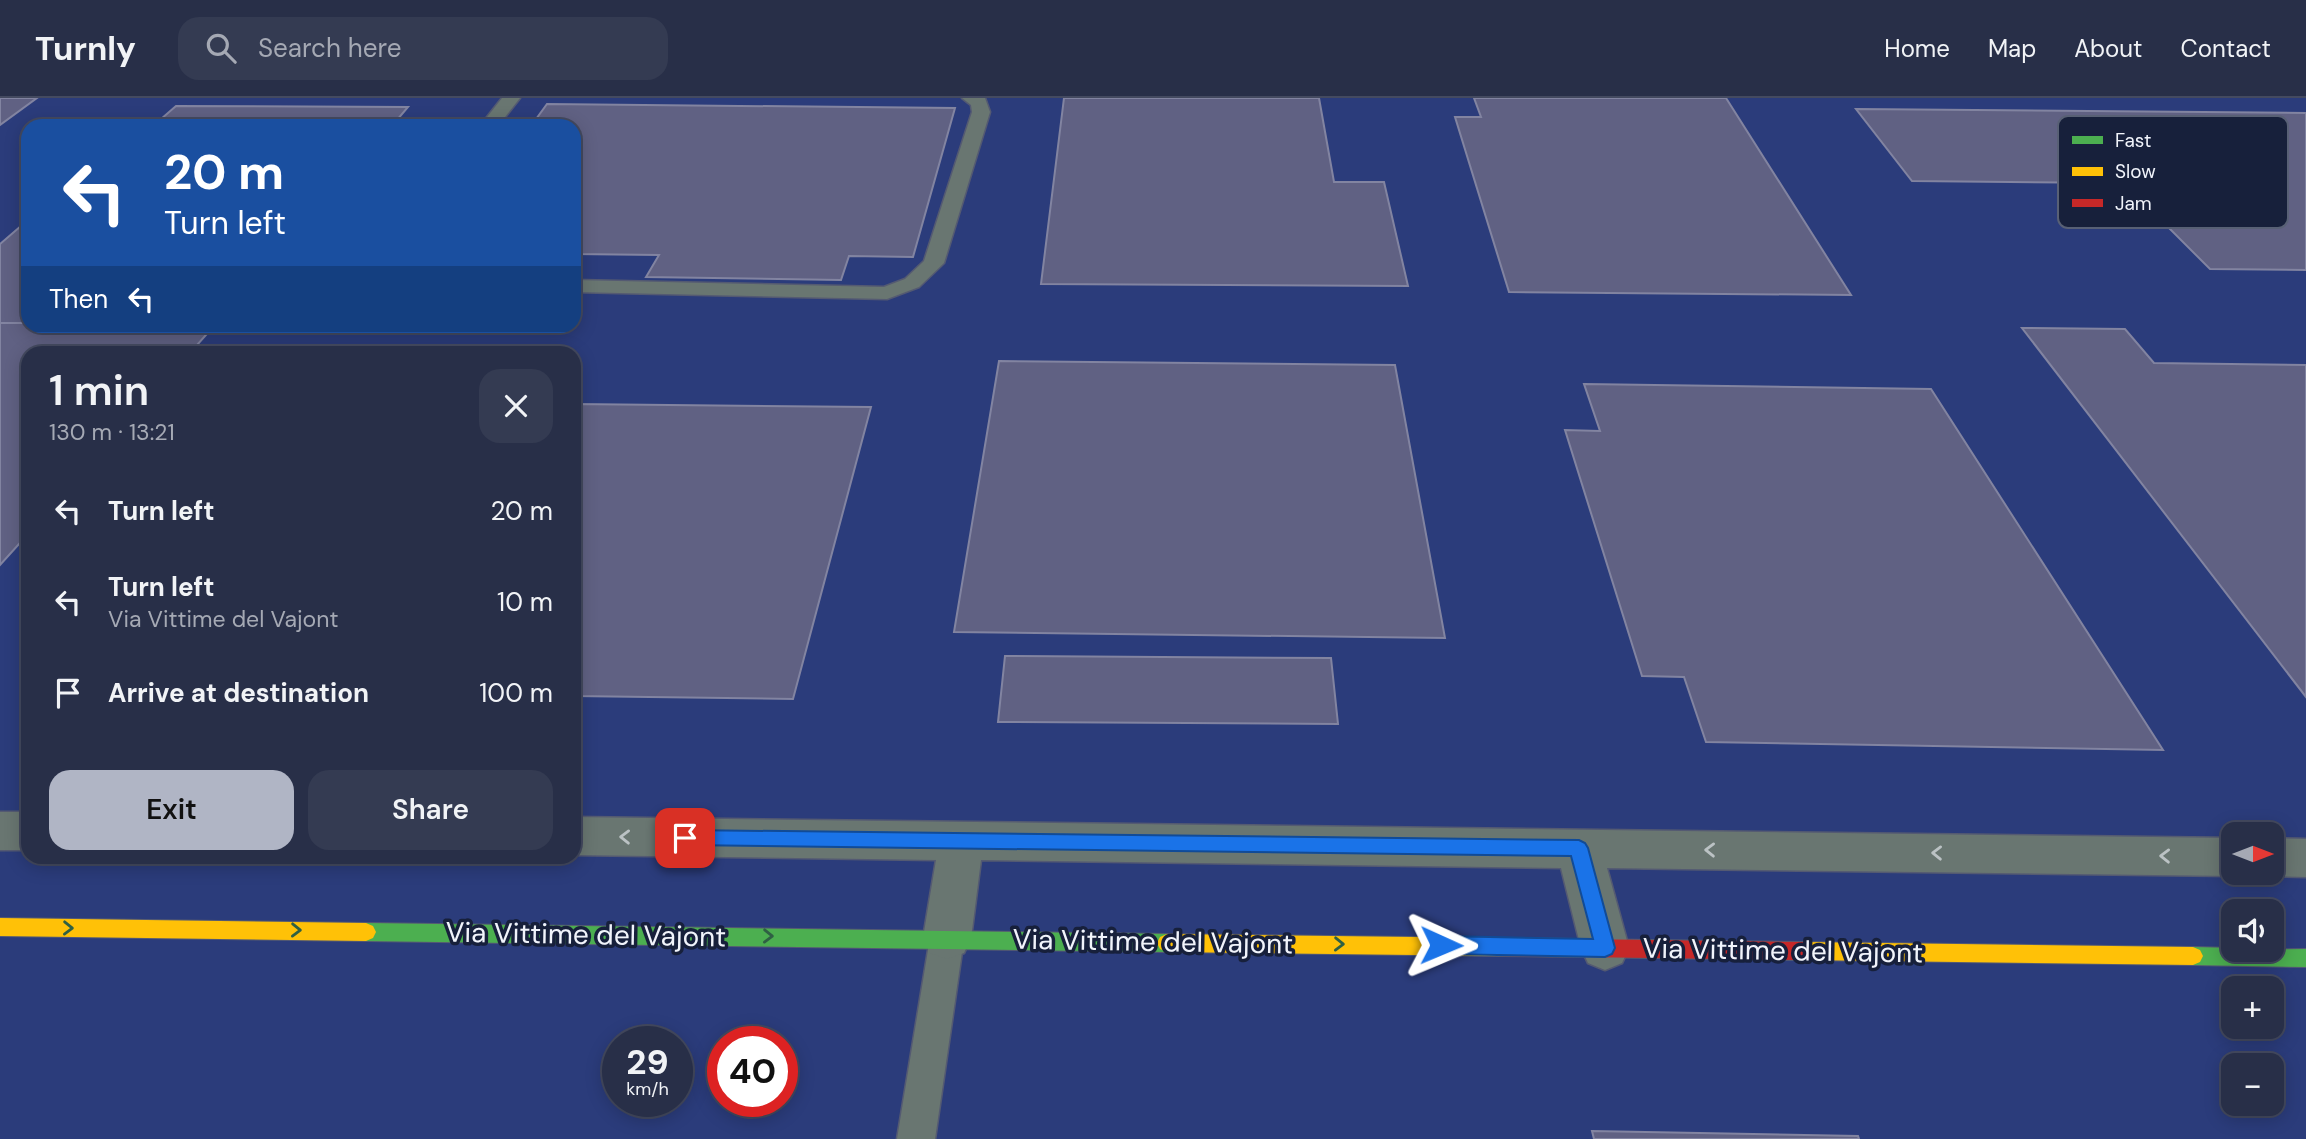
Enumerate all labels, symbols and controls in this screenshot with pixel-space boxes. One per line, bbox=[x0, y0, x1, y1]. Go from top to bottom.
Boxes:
search box bbox=[178, 17, 668, 80]
text: Turnly bbox=[35, 27, 136, 70]
icon: search bbox=[202, 29, 240, 67]
text: Search here bbox=[258, 31, 401, 65]
text: Home bbox=[1884, 33, 1950, 64]
text: Map bbox=[1988, 33, 2036, 64]
text: About bbox=[2074, 33, 2143, 64]
text: Contact bbox=[2181, 33, 2271, 64]
legend bbox=[2058, 116, 2288, 228]
text: Fast bbox=[2115, 128, 2151, 153]
text: 20 m bbox=[164, 140, 284, 204]
icon: left bbox=[49, 147, 140, 238]
text: Slow bbox=[2115, 159, 2156, 184]
text: Jam bbox=[2115, 191, 2152, 216]
text: Turn left bbox=[164, 202, 286, 244]
icon: left bbox=[122, 280, 160, 318]
text: Then bbox=[49, 282, 108, 316]
text: 1 min bbox=[49, 363, 149, 418]
button: close bbox=[479, 369, 553, 443]
text: 130 m · 13:21 bbox=[49, 417, 175, 447]
icon: left bbox=[49, 492, 87, 530]
text: Turn left bbox=[108, 494, 215, 528]
text: 20 m bbox=[490, 494, 553, 528]
text: Turn left bbox=[108, 570, 215, 604]
icon: left bbox=[49, 583, 87, 621]
text: 10 m bbox=[497, 585, 553, 619]
text: Via Vittime del Vajont bbox=[108, 604, 338, 634]
icon: arrive bbox=[49, 674, 87, 712]
text: Arrive at destination bbox=[108, 676, 369, 710]
text: 100 m bbox=[479, 676, 553, 710]
button: Exit bbox=[49, 770, 294, 850]
button: Share bbox=[308, 770, 553, 850]
pin bbox=[655, 808, 715, 868]
icon: arrive bbox=[666, 819, 704, 857]
north arrow bbox=[2221, 822, 2284, 886]
map controls bbox=[2221, 822, 2284, 1116]
one-way arrow bbox=[619, 829, 630, 845]
one-way arrow bbox=[1704, 842, 1715, 858]
one-way arrow bbox=[1932, 845, 1942, 861]
one-way arrow bbox=[2159, 848, 2170, 864]
button: sound bbox=[2221, 899, 2284, 962]
position arrow bbox=[1404, 908, 1478, 982]
street label: Via Vittime del Vajont bbox=[445, 914, 727, 955]
one-way arrow bbox=[63, 920, 74, 936]
street label: Via Vittime del Vajont bbox=[1012, 921, 1294, 962]
one-way arrow bbox=[291, 922, 301, 938]
one-way arrow bbox=[763, 928, 774, 944]
street label: Via Vittime del Vajont bbox=[1642, 930, 1924, 971]
one-way arrow bbox=[1334, 936, 1344, 952]
button: + bbox=[2221, 976, 2284, 1039]
speed limit sign: 40 bbox=[707, 1026, 798, 1117]
text: 29 bbox=[626, 1039, 669, 1085]
button: − bbox=[2221, 1053, 2284, 1116]
text: km/h bbox=[626, 1077, 669, 1101]

